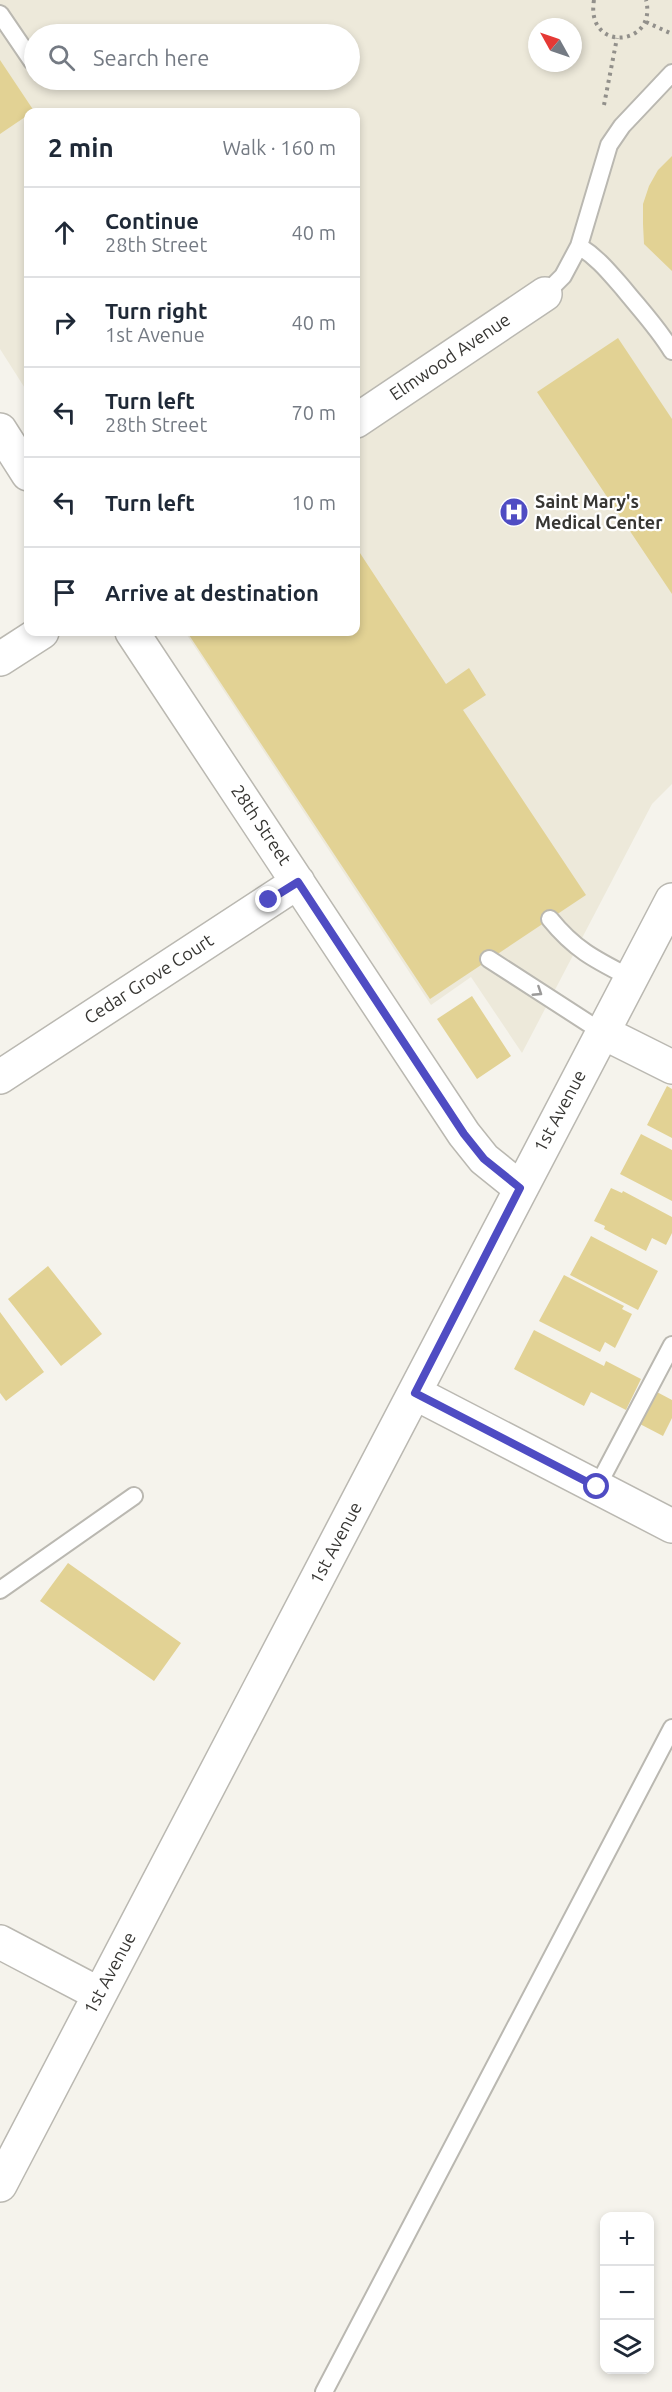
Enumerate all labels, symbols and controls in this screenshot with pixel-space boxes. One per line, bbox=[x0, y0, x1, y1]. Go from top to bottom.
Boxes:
north arrow bbox=[528, 18, 582, 72]
search box bbox=[24, 24, 360, 90]
icon: search bbox=[45, 41, 78, 74]
text: Search here bbox=[93, 45, 209, 70]
text: 2 min bbox=[48, 133, 114, 162]
text: Walk · 160 m bbox=[223, 136, 336, 159]
text: Continue bbox=[105, 208, 199, 233]
icon: ahead bbox=[48, 216, 81, 249]
text: 40 m bbox=[292, 221, 336, 244]
text: 28th Street bbox=[105, 233, 207, 256]
text: Turn right bbox=[105, 298, 207, 323]
icon: right bbox=[48, 306, 81, 339]
street label: Elmwood Avenue bbox=[386, 309, 513, 404]
text: 40 m bbox=[292, 311, 336, 334]
text: 1st Avenue bbox=[105, 323, 205, 346]
text: Turn left bbox=[105, 388, 195, 413]
icon: left bbox=[48, 396, 81, 429]
text: 70 m bbox=[292, 401, 336, 424]
text: 28th Street bbox=[105, 413, 207, 436]
icon: left bbox=[48, 486, 81, 519]
text: Turn left bbox=[105, 490, 195, 515]
text: 10 m bbox=[292, 491, 336, 514]
place label: Saint Mary's Medical Center bbox=[535, 491, 663, 532]
hospital icon: Saint Mary's Medical Center bbox=[498, 496, 530, 528]
icon: arrive bbox=[48, 576, 81, 609]
text: Arrive at destination bbox=[105, 580, 319, 605]
street label: 28th Street bbox=[228, 781, 296, 868]
route end bbox=[255, 886, 281, 912]
street label: Cedar Grove Court bbox=[80, 929, 217, 1027]
one-way arrow bbox=[532, 984, 542, 996]
street label: 1st Avenue bbox=[529, 1066, 589, 1155]
route start bbox=[583, 1473, 609, 1499]
street label: 1st Avenue bbox=[305, 1498, 365, 1587]
street label: 1st Avenue bbox=[79, 1928, 139, 2017]
map controls bbox=[600, 2212, 654, 2374]
button: + bbox=[600, 2212, 654, 2266]
button: − bbox=[600, 2266, 654, 2320]
button: layers bbox=[600, 2320, 654, 2374]

